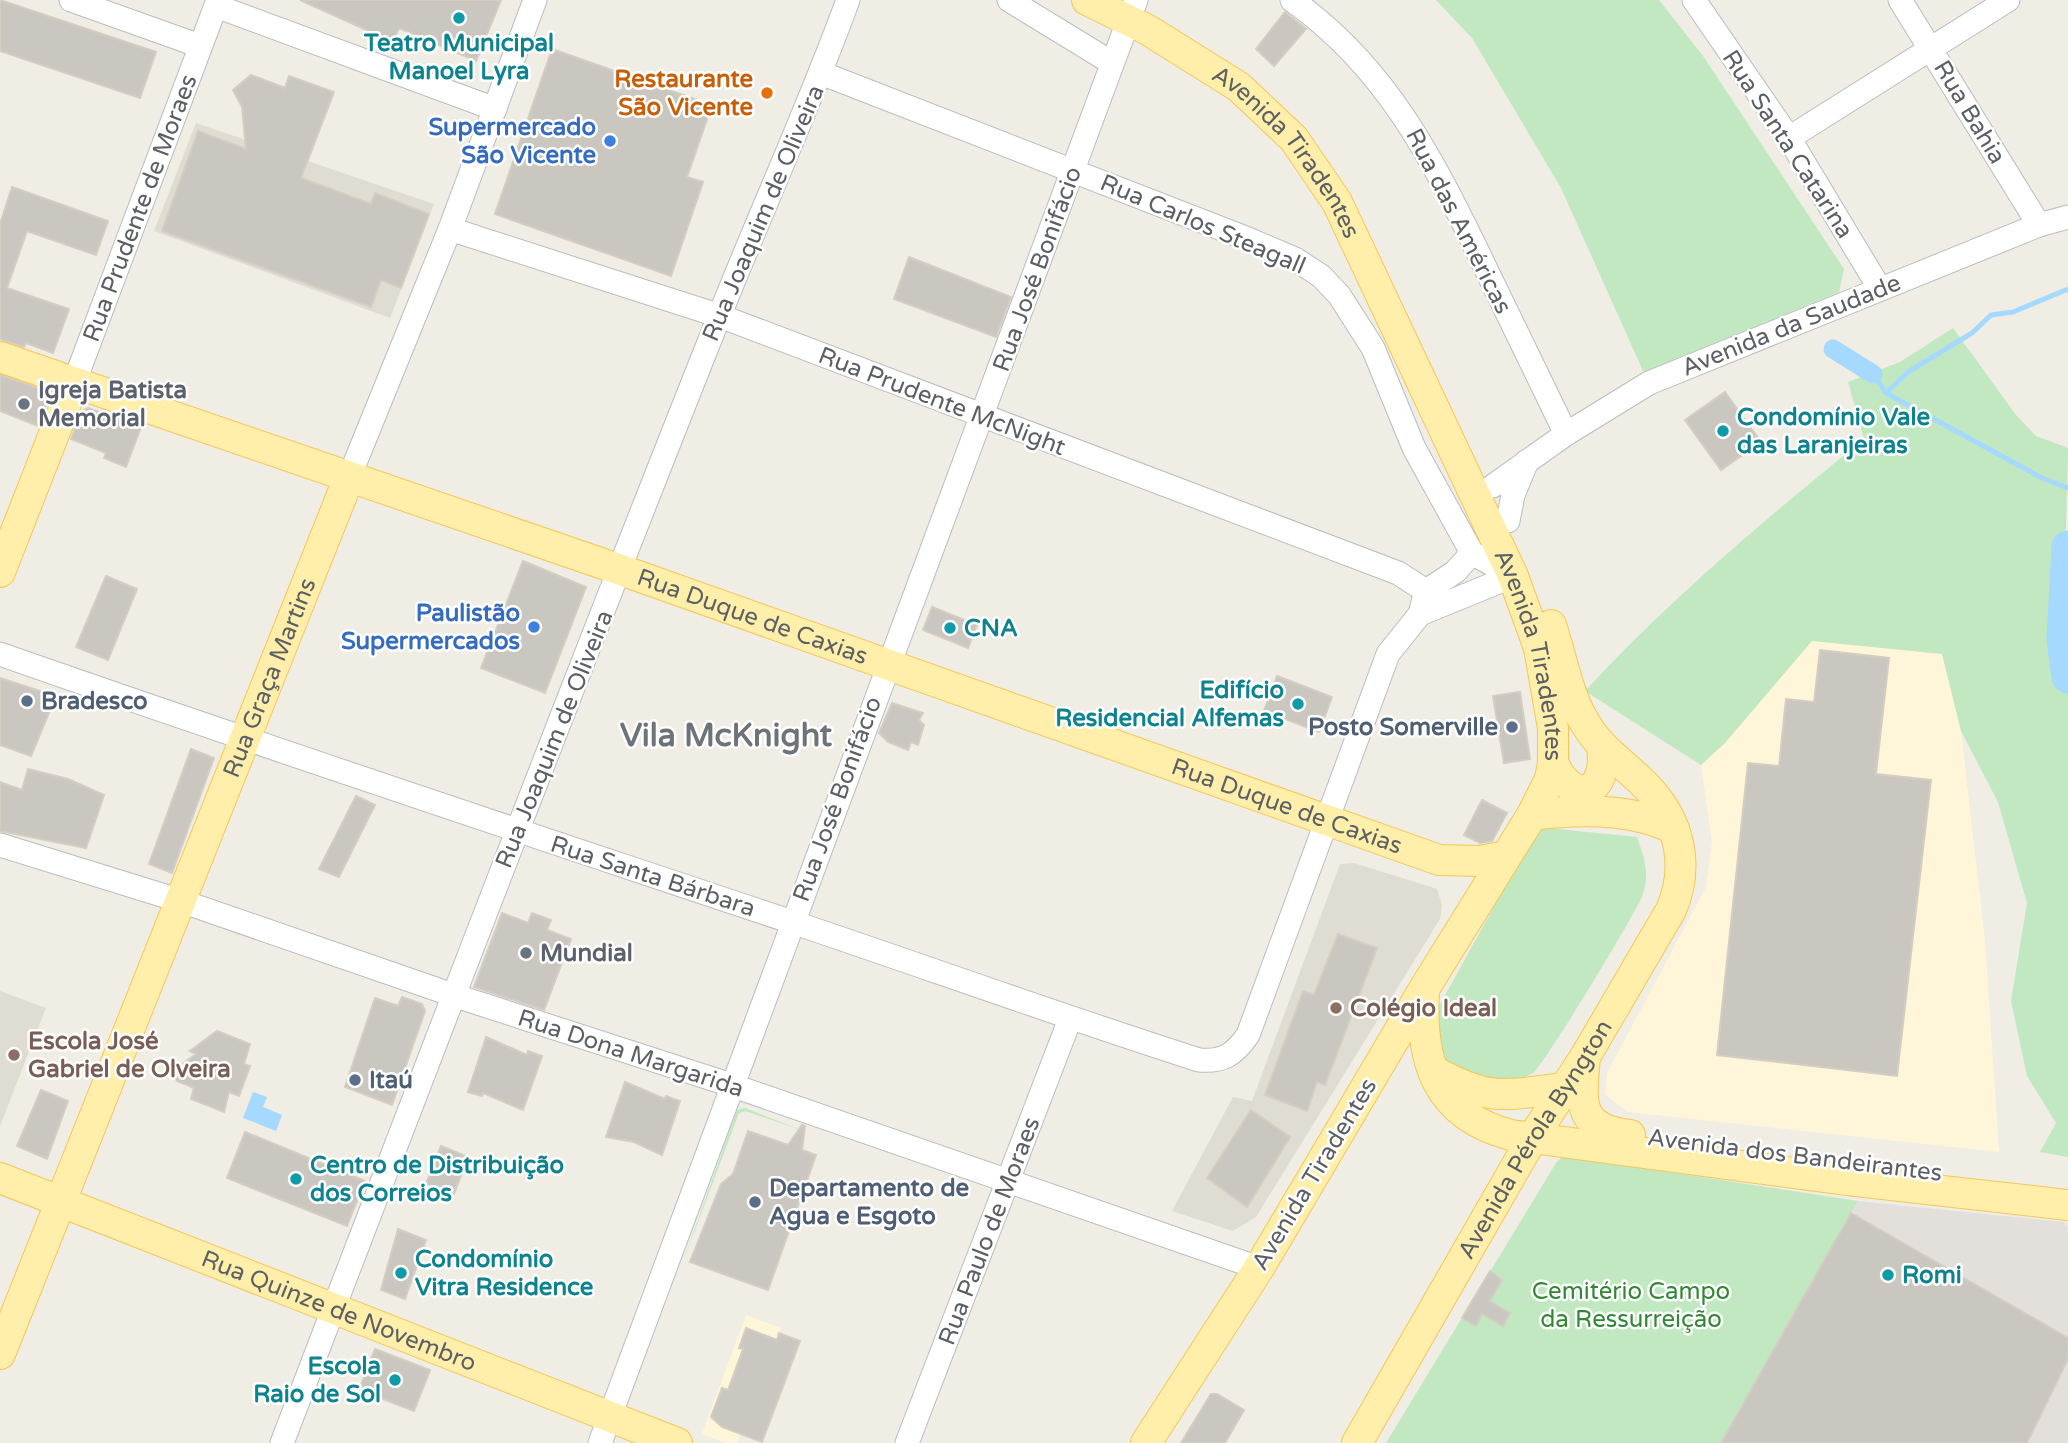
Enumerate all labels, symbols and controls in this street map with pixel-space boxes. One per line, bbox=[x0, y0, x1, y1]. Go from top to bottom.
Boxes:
marker: Teatro Municipal Manoel Lyra bbox=[451, 10, 467, 26]
place label: Teatro Municipal Manoel Lyra bbox=[363, 29, 554, 86]
street label: Rua Santa Catarina bbox=[1716, 45, 1859, 244]
street label: Rua Bahia bbox=[1927, 55, 2012, 169]
street label: Avenida Tiradentes bbox=[1207, 60, 1366, 243]
place label: Restaurante São Vicente bbox=[614, 65, 753, 122]
street label: Rua Prudente de Moraes bbox=[77, 70, 204, 346]
street label: Rua Joaquim de Oliveira bbox=[696, 81, 831, 346]
marker: Restaurante São Vicente bbox=[759, 85, 775, 101]
place label: Supermercado São Vicente bbox=[428, 113, 596, 170]
street label: Rua das Américas bbox=[1399, 124, 1518, 319]
marker: Supermercado São Vicente bbox=[602, 133, 618, 149]
street label: Rua José Bonifácio bbox=[987, 163, 1088, 376]
street label: Rua Carlos Steagall bbox=[1096, 168, 1310, 281]
street label: Avenida da Saudade bbox=[1677, 268, 1905, 383]
street label: Rua Prudente McNight bbox=[814, 341, 1069, 462]
place label: Igreja Batista Memorial bbox=[38, 376, 187, 433]
marker: Igreja Batista Memorial bbox=[16, 396, 32, 412]
place label: Condomínio Vale das Laranjeiras bbox=[1737, 403, 1930, 460]
marker: Condomínio Vale das Laranjeiras bbox=[1715, 423, 1731, 439]
street label: Avenida Tiradentes bbox=[1487, 545, 1567, 761]
street label: Rua Duque de Caxias bbox=[633, 563, 872, 671]
street label: Rua Graça Martins bbox=[217, 574, 322, 782]
place label: Paulistão Supermercados bbox=[341, 599, 520, 656]
street label: Rua Joaquim de Oliveira bbox=[489, 606, 620, 872]
place label: CNA bbox=[964, 614, 1018, 643]
marker: Paulistão Supermercados bbox=[526, 619, 542, 635]
marker: CNA bbox=[942, 620, 958, 636]
place label: Edifício Residencial Alfemas bbox=[1055, 676, 1284, 733]
place label: Bradesco bbox=[41, 687, 148, 716]
marker: Bradesco bbox=[19, 693, 35, 709]
street label: Rua José Bonifácio bbox=[787, 693, 888, 906]
marker: Edifício Residencial Alfemas bbox=[1290, 696, 1306, 712]
place label: Posto Somerville bbox=[1308, 713, 1498, 742]
district label: Vila McKnight bbox=[620, 717, 833, 755]
marker: Posto Somerville bbox=[1504, 719, 1520, 735]
street label: Rua Duque de Caxias bbox=[1167, 752, 1406, 861]
street label: Rua Santa Bárbara bbox=[547, 830, 759, 923]
place label: Mundial bbox=[540, 939, 633, 968]
marker: Mundial bbox=[518, 945, 534, 961]
place label: Colégio Ideal bbox=[1350, 994, 1497, 1023]
marker: Colégio Ideal bbox=[1328, 1000, 1344, 1016]
street label: Rua Dona Margarida bbox=[514, 1003, 747, 1104]
street label: Avenida Pérola Byngton bbox=[1452, 1015, 1619, 1264]
place label: Escola José Gabriel de Olveira bbox=[28, 1027, 231, 1084]
marker: Escola José Gabriel de Olveira bbox=[6, 1047, 22, 1063]
place label: Itaú bbox=[369, 1066, 413, 1095]
marker: Itaú bbox=[347, 1072, 363, 1088]
street label: Avenida Tiradentes bbox=[1246, 1073, 1383, 1276]
street label: Rua Paulo de Moraes bbox=[933, 1113, 1046, 1349]
street label: Avenida dos Bandeirantes bbox=[1646, 1123, 1944, 1188]
place label: Centro de Distribuição dos Correios bbox=[310, 1151, 564, 1208]
marker: Centro de Distribuição dos Correios bbox=[288, 1171, 304, 1187]
place label: Departamento de Agua e Esgoto bbox=[769, 1174, 970, 1231]
marker: Departamento de Agua e Esgoto bbox=[747, 1194, 763, 1210]
street label: Rua Quinze de Novembro bbox=[197, 1244, 480, 1378]
place label: Condomínio Vitra Residence bbox=[415, 1245, 594, 1302]
place label: Romi bbox=[1902, 1261, 1962, 1290]
marker: Condomínio Vitra Residence bbox=[393, 1265, 409, 1281]
marker: Romi bbox=[1880, 1267, 1896, 1283]
park label: Cemitério Campo da Ressurreição bbox=[1532, 1277, 1730, 1334]
place label: Escola Raio de Sol bbox=[253, 1352, 381, 1409]
marker: Escola Raio de Sol bbox=[387, 1372, 403, 1388]

